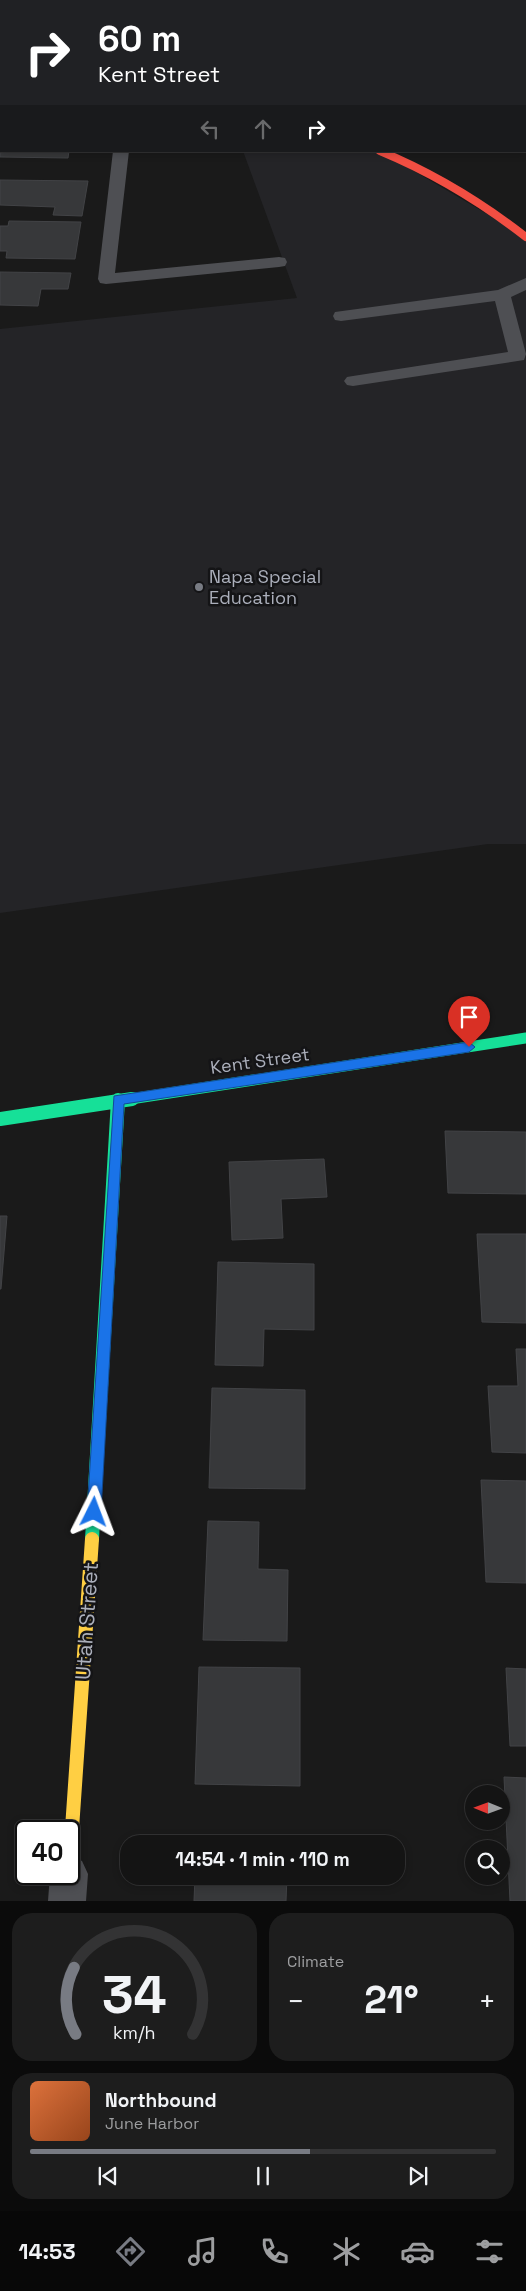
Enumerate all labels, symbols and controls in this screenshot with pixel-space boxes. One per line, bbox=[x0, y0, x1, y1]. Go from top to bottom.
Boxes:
text: 60 m bbox=[98, 17, 181, 61]
icon: right bbox=[15, 20, 80, 85]
text: Kent Street bbox=[98, 60, 220, 88]
icon: left bbox=[196, 115, 224, 143]
icon: ahead bbox=[249, 115, 277, 143]
icon: right bbox=[302, 115, 330, 143]
place label: Napa Special Education bbox=[209, 565, 321, 609]
marker: Napa Special Education bbox=[193, 581, 205, 593]
pin bbox=[448, 996, 490, 1047]
icon: arrive bbox=[455, 1003, 483, 1031]
street label: Kent Street bbox=[209, 1042, 311, 1079]
position arrow bbox=[67, 1485, 119, 1537]
street label: Utah Street bbox=[69, 1561, 104, 1681]
north arrow bbox=[465, 1785, 510, 1830]
map controls bbox=[465, 1785, 510, 1885]
speed limit sign: 40 bbox=[15, 1820, 80, 1885]
button: search bbox=[465, 1840, 510, 1885]
text: 14:54 · 1 min · 110 m bbox=[175, 1847, 350, 1872]
text: Climate bbox=[287, 1951, 344, 1972]
text: 34 bbox=[102, 1962, 167, 2028]
text: 21° bbox=[364, 1976, 419, 2024]
text: − bbox=[287, 1983, 304, 2019]
text: + bbox=[479, 1983, 496, 2019]
text: km/h bbox=[113, 2021, 156, 2044]
text: Northbound bbox=[105, 2088, 217, 2113]
text: June Harbor bbox=[105, 2113, 199, 2134]
icon: previous bbox=[94, 2162, 122, 2190]
icon: pause bbox=[249, 2162, 277, 2190]
icon: next bbox=[404, 2162, 432, 2190]
icon: directions bbox=[113, 2234, 148, 2269]
icon: music bbox=[185, 2234, 220, 2269]
icon: phone bbox=[257, 2234, 292, 2269]
icon: climate bbox=[329, 2234, 364, 2269]
icon: car bbox=[400, 2234, 435, 2269]
icon: filters bbox=[472, 2234, 507, 2269]
text: 14:53 bbox=[18, 2237, 76, 2265]

